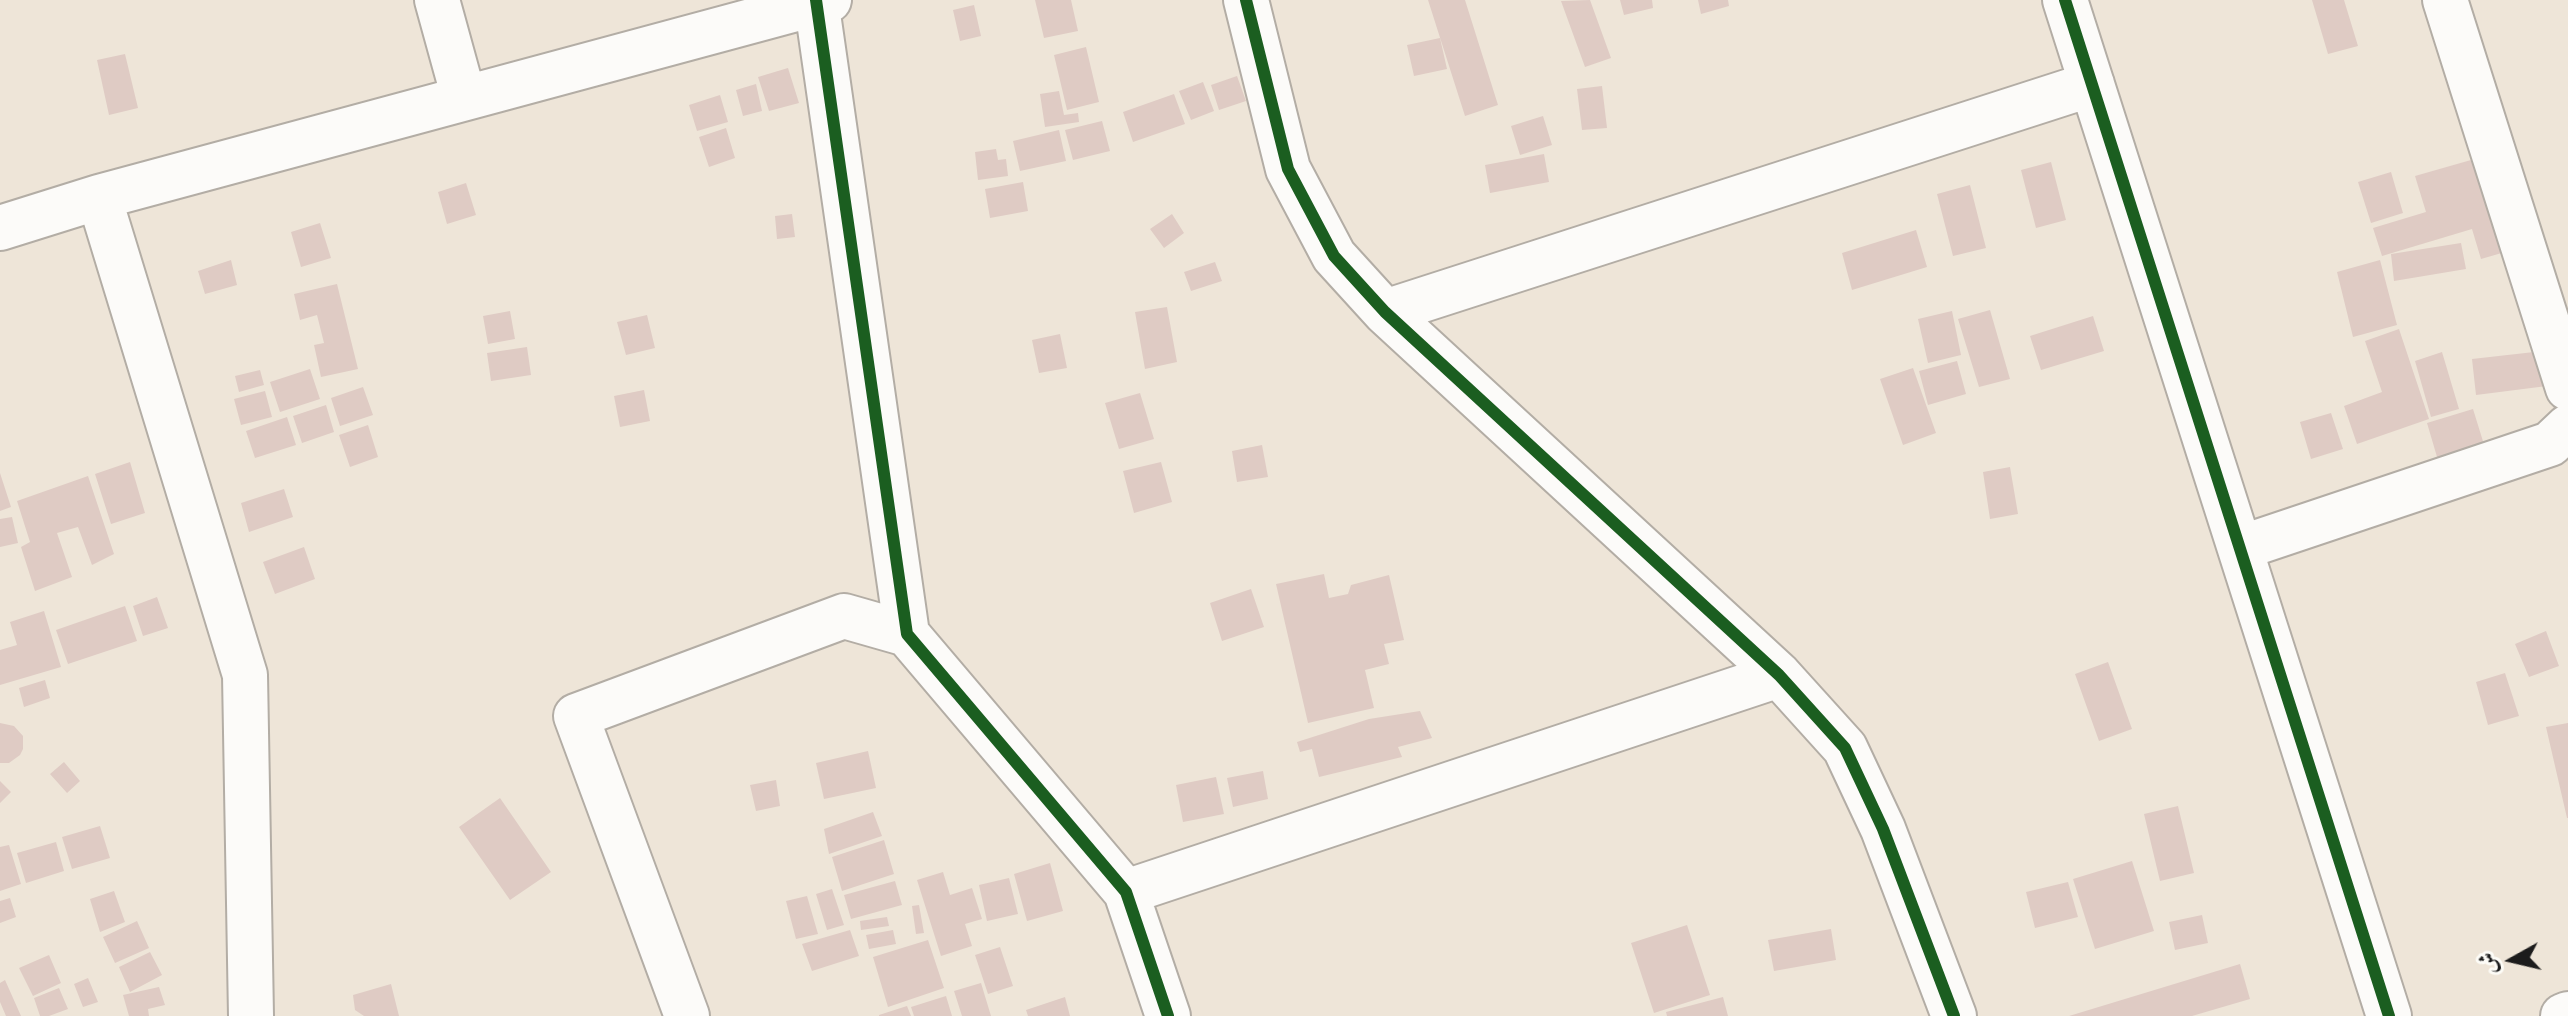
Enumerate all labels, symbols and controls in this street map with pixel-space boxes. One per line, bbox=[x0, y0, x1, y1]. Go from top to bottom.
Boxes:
north arrow bbox=[2472, 920, 2552, 1000]
text: ش bbox=[2472, 950, 2505, 976]

